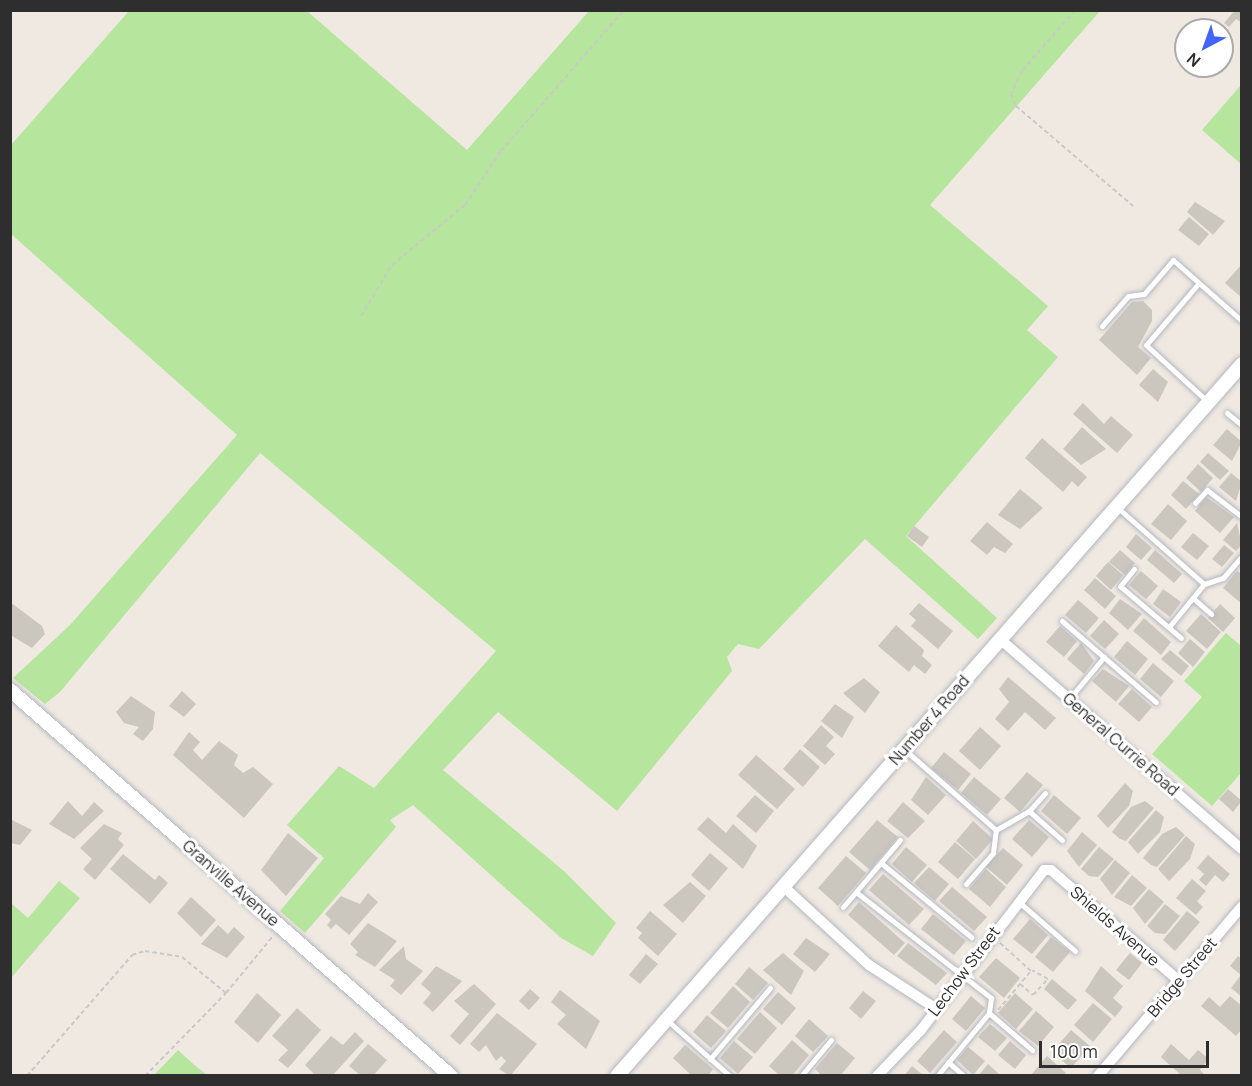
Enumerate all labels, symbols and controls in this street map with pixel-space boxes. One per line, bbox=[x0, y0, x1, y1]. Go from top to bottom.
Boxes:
north arrow bbox=[1174, 18, 1234, 78]
text: N bbox=[1182, 48, 1205, 72]
street label: Number 4 Road bbox=[885, 671, 973, 769]
street label: General Currie Road bbox=[1059, 688, 1183, 800]
street label: Granville Avenue bbox=[179, 836, 283, 930]
street label: Shields Avenue bbox=[1066, 882, 1164, 970]
street label: Lechow Street bbox=[924, 922, 1004, 1020]
street label: Bridge Street bbox=[1143, 933, 1221, 1021]
scale bar bbox=[1042, 1029, 1212, 1067]
text: 100 m bbox=[1050, 1039, 1098, 1063]

